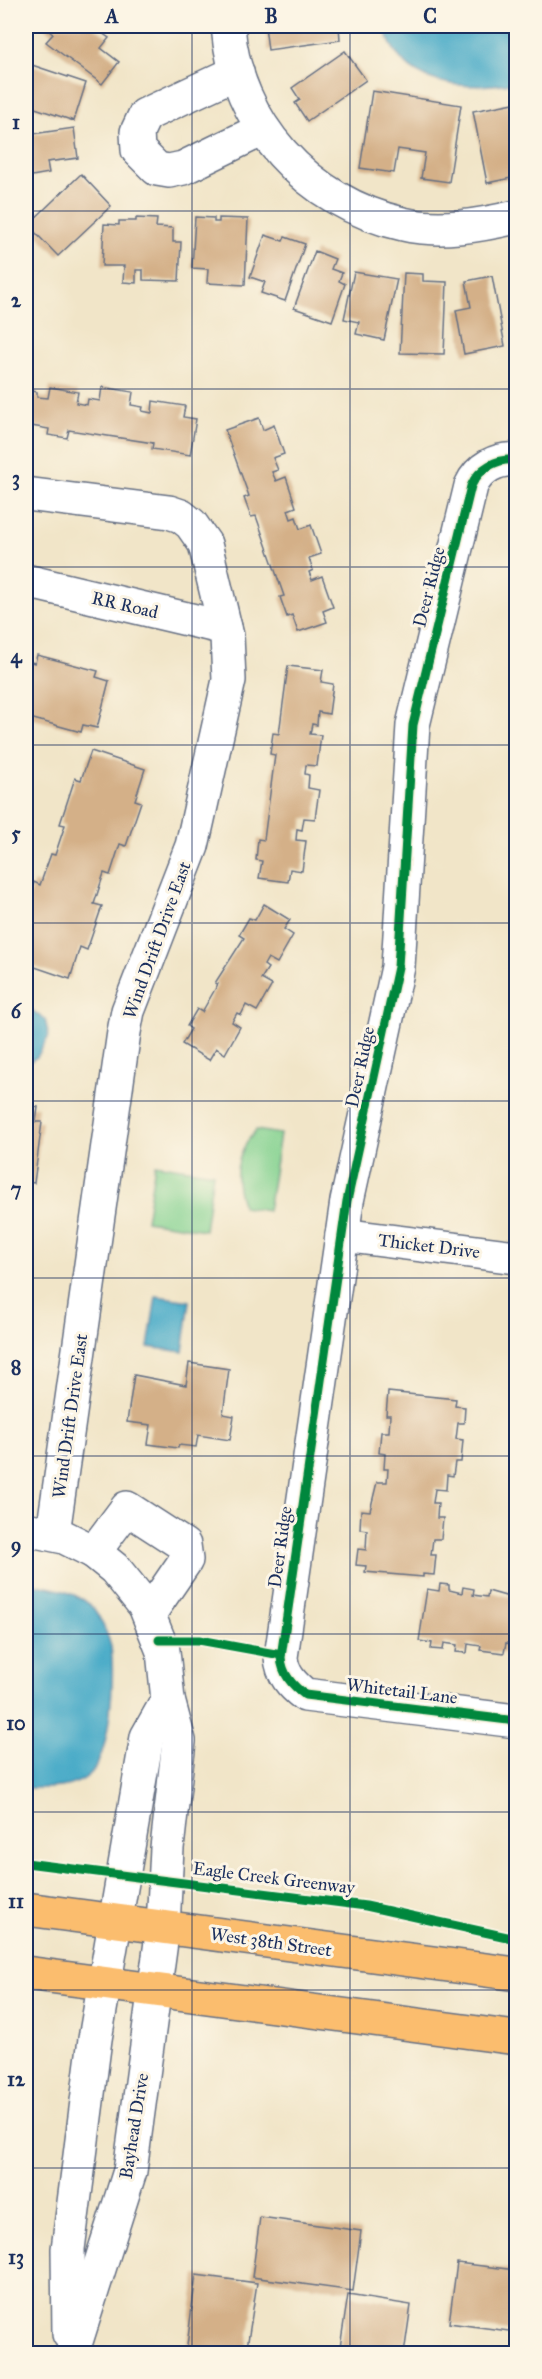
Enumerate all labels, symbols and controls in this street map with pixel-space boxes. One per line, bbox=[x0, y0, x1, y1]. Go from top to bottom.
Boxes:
text: A bbox=[103, 4, 119, 28]
text: B bbox=[264, 4, 278, 28]
text: C bbox=[423, 4, 437, 28]
text: 1 bbox=[12, 110, 20, 134]
text: 2 bbox=[11, 288, 22, 312]
text: 3 bbox=[12, 466, 20, 491]
street label: Deer Ridge bbox=[408, 544, 451, 630]
street label: RR Road bbox=[90, 587, 160, 623]
text: 4 bbox=[10, 644, 22, 669]
text: 5 bbox=[11, 821, 21, 845]
street label: Wind Drift Drive East bbox=[118, 858, 196, 1022]
text: 6 bbox=[11, 999, 23, 1023]
street label: Deer Ridge bbox=[341, 1024, 380, 1110]
text: 7 bbox=[11, 1177, 22, 1201]
street label: Thicket Drive bbox=[377, 1229, 481, 1263]
street label: Wind Drift Drive East bbox=[48, 1332, 93, 1500]
text: 8 bbox=[11, 1355, 21, 1379]
street label: Deer Ridge bbox=[263, 1505, 298, 1589]
text: 9 bbox=[11, 1533, 21, 1558]
street label: Whitetail Lane bbox=[345, 1673, 459, 1709]
text: 10 bbox=[6, 1711, 26, 1735]
street label: Eagle Creek Greenway bbox=[192, 1857, 357, 1900]
text: 11 bbox=[8, 1889, 24, 1913]
street label: West 38th Street bbox=[209, 1923, 334, 1961]
text: 12 bbox=[7, 2067, 26, 2091]
street label: Bayhead Drive bbox=[115, 2071, 153, 2181]
text: 13 bbox=[8, 2245, 24, 2270]

